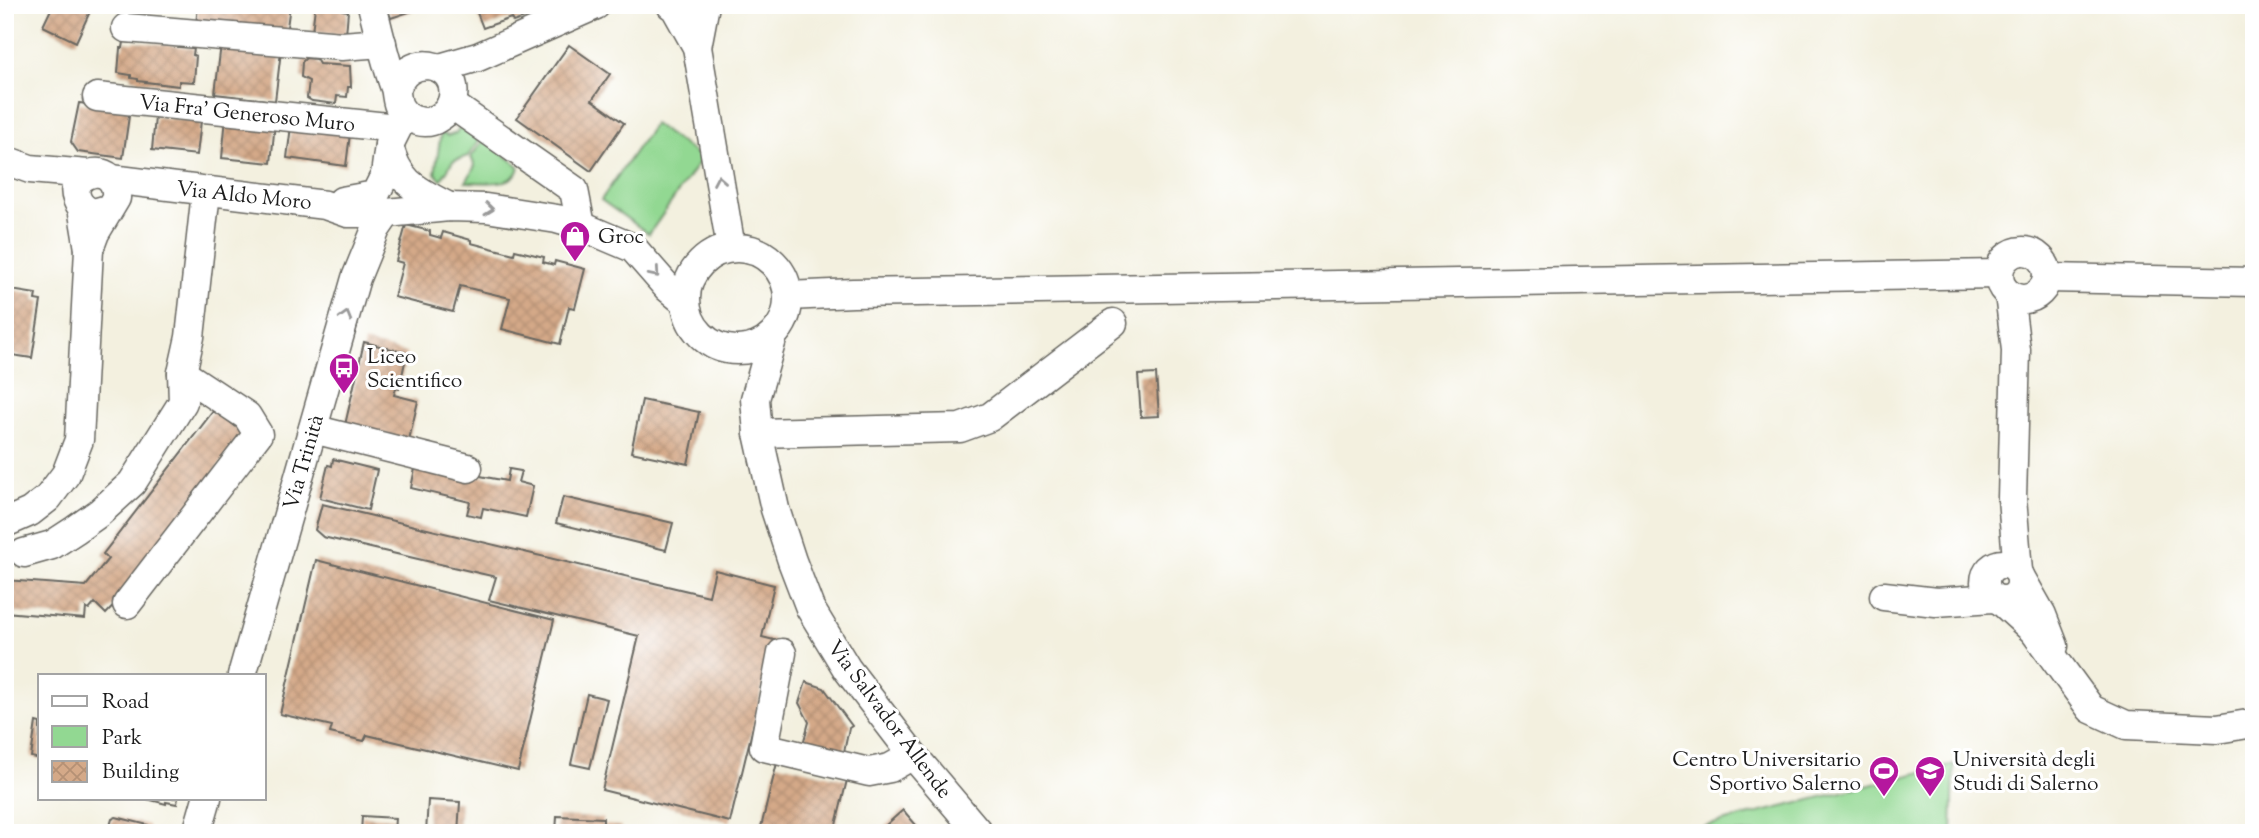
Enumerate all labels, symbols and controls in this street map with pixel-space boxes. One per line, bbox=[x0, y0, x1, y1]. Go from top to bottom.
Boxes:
street label: Via Fra’ Generoso Muro bbox=[137, 89, 356, 141]
one-way arrow bbox=[712, 174, 727, 186]
street label: Via Aldo Moro bbox=[175, 175, 313, 219]
one-way arrow bbox=[484, 202, 495, 217]
shop icon: Groc bbox=[558, 219, 592, 263]
place label: Groc bbox=[598, 223, 644, 253]
one-way arrow bbox=[647, 265, 659, 278]
one-way arrow bbox=[337, 310, 352, 322]
place label: Liceo Scientifico bbox=[367, 343, 462, 397]
bus stop icon: Liceo Scientifico bbox=[327, 351, 361, 395]
street label: Via Trinità bbox=[277, 411, 333, 514]
street label: Via Salvador Allende bbox=[819, 635, 958, 806]
legend bbox=[38, 674, 266, 800]
text: Road bbox=[102, 688, 149, 718]
text: Park bbox=[102, 724, 143, 754]
place label: Centro Universitario Sportivo Salerno bbox=[1672, 746, 1861, 800]
place label: Università degli Studi di Salerno bbox=[1953, 746, 2099, 800]
sports icon: Centro Universitario Sportivo Salerno bbox=[1867, 754, 1901, 798]
school or university icon: Università degli Studi di Salerno bbox=[1913, 754, 1947, 798]
text: Building bbox=[102, 758, 179, 788]

